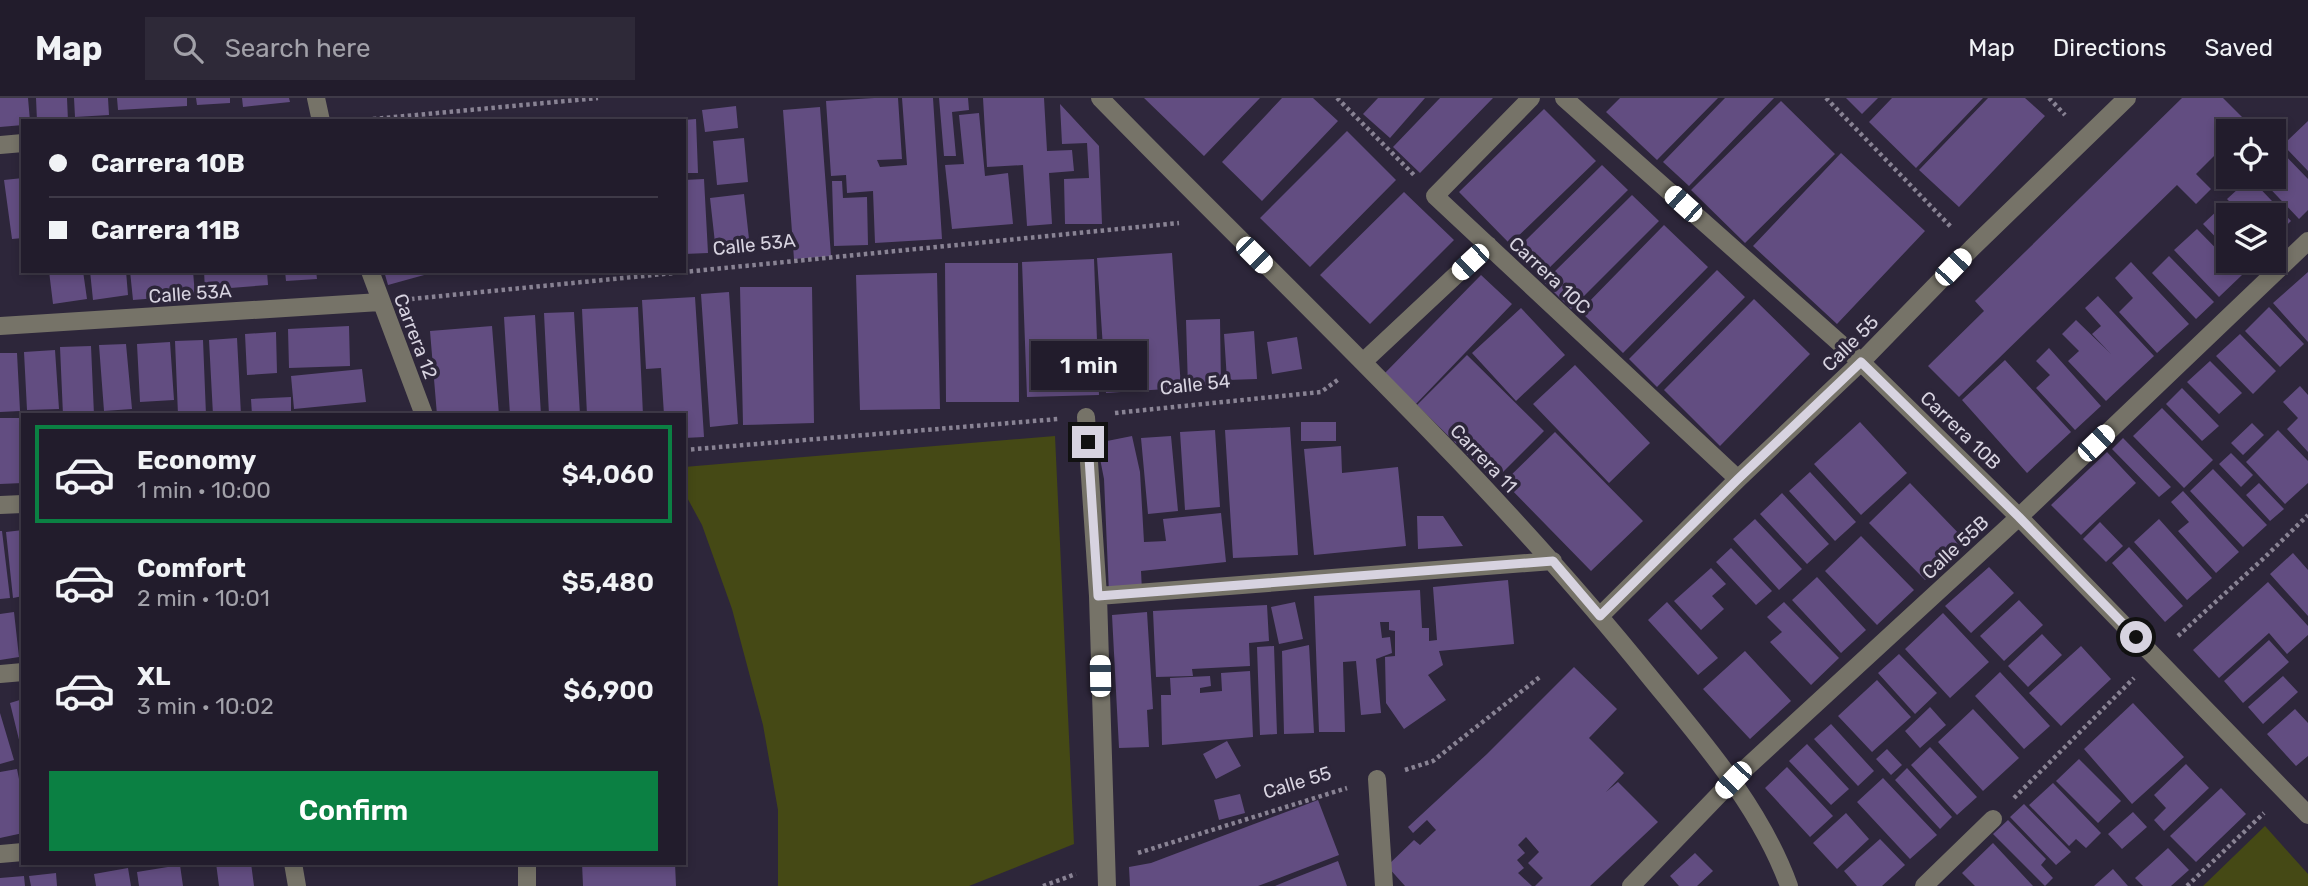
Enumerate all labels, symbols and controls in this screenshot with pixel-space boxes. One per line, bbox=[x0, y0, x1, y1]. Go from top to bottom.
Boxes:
search box bbox=[145, 17, 635, 80]
text: Map bbox=[35, 29, 103, 68]
icon: search bbox=[169, 29, 207, 67]
text: Search here bbox=[225, 33, 370, 64]
text: Map bbox=[1968, 34, 2015, 62]
text: Directions bbox=[2053, 34, 2166, 62]
text: Saved bbox=[2204, 34, 2273, 62]
map controls bbox=[2216, 119, 2286, 273]
button: locate bbox=[2216, 119, 2286, 189]
text: Carrera 10B bbox=[91, 148, 245, 179]
car bbox=[1661, 182, 1706, 226]
button: layers bbox=[2216, 203, 2286, 273]
text: Carrera 11B bbox=[91, 215, 240, 246]
street label: Calle 53A bbox=[712, 229, 797, 260]
street label: Carrera 10C bbox=[1504, 232, 1595, 319]
car bbox=[1232, 233, 1277, 277]
car bbox=[1448, 240, 1493, 284]
car bbox=[1931, 245, 1976, 289]
street label: Calle 53A bbox=[148, 279, 233, 308]
street label: Carrera 12 bbox=[389, 290, 442, 382]
street label: Calle 55 bbox=[1817, 310, 1883, 376]
callout: 1 min bbox=[1030, 341, 1146, 390]
text: 1 min bbox=[1060, 351, 1118, 379]
street label: Calle 54 bbox=[1159, 369, 1232, 400]
street label: Carrera 10B bbox=[1916, 386, 2006, 474]
street label: Carrera 11 bbox=[1445, 419, 1522, 497]
car bbox=[2074, 421, 2119, 465]
route end bbox=[1072, 426, 1104, 458]
icon: car bbox=[53, 443, 116, 506]
text: Economy bbox=[137, 445, 256, 476]
text: $4,060 bbox=[562, 459, 654, 490]
text: 1 min · 10:00 bbox=[137, 476, 271, 504]
street label: Calle 55B bbox=[1917, 511, 1994, 584]
icon: car bbox=[53, 551, 116, 614]
text: Comfort bbox=[137, 553, 246, 584]
text: $5,480 bbox=[562, 567, 654, 598]
text: 2 min · 10:01 bbox=[137, 584, 270, 612]
route start bbox=[2120, 621, 2152, 653]
car bbox=[1090, 655, 1111, 697]
icon: car bbox=[53, 659, 116, 722]
text: XL bbox=[137, 661, 170, 692]
text: $6,900 bbox=[563, 675, 654, 706]
text: 3 min · 10:02 bbox=[137, 692, 274, 720]
car bbox=[1711, 758, 1756, 802]
street label: Calle 55 bbox=[1260, 761, 1334, 804]
button: Confirm bbox=[49, 771, 658, 851]

